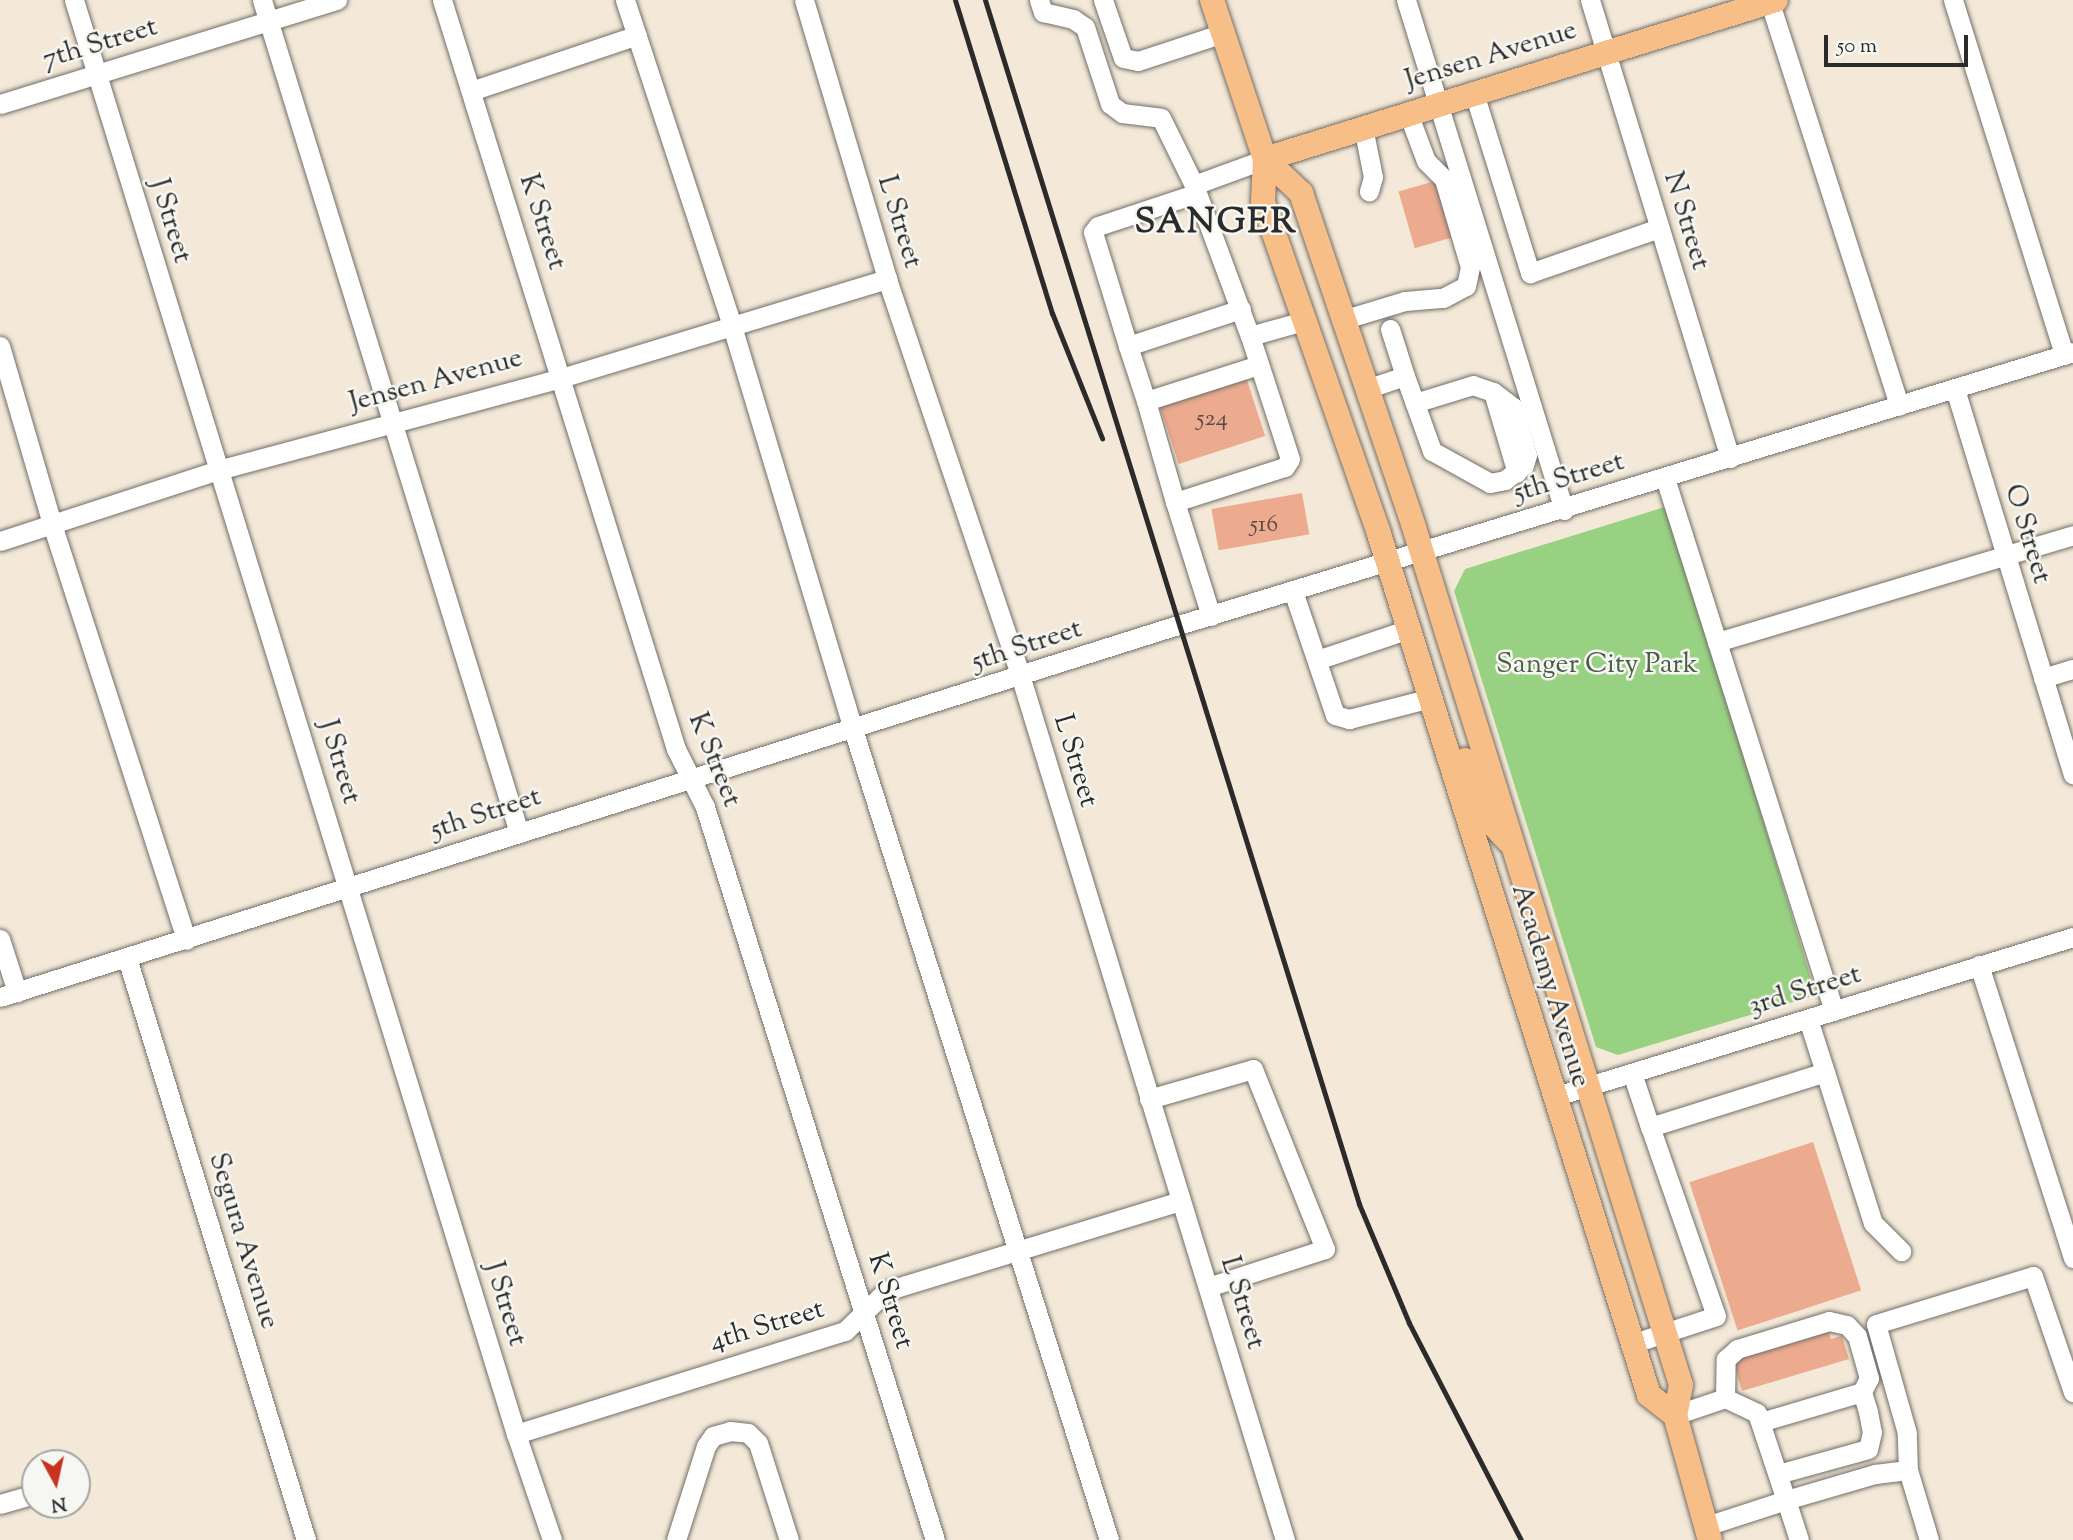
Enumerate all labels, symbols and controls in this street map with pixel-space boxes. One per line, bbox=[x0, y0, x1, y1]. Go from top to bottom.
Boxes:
street label: 7th Street bbox=[39, 11, 161, 77]
street label: Jensen Avenue bbox=[1401, 14, 1581, 98]
scale bar bbox=[1828, 21, 1972, 65]
text: 50 m bbox=[1837, 32, 1877, 62]
street label: N Street bbox=[1655, 168, 1717, 274]
street label: K Street bbox=[511, 170, 573, 274]
street label: L Street bbox=[869, 172, 929, 272]
street label: J Street bbox=[141, 175, 199, 267]
district label: SANGER bbox=[1135, 203, 1297, 245]
street label: Jensen Avenue bbox=[346, 342, 526, 420]
house number: 524 bbox=[1196, 406, 1228, 434]
street label: 5th Street bbox=[1510, 445, 1628, 511]
street label: O Street bbox=[1996, 480, 2058, 588]
house number: 516 bbox=[1250, 512, 1278, 540]
street label: 5th Street bbox=[968, 612, 1086, 680]
park label: Sanger City Park bbox=[1496, 648, 1698, 682]
street label: K Street bbox=[680, 708, 748, 812]
street label: L Street bbox=[1045, 711, 1105, 811]
street label: J Street bbox=[310, 716, 368, 808]
street label: 5th Street bbox=[427, 780, 545, 848]
street label: Academy Avenue bbox=[1503, 880, 1597, 1092]
street label: 3rd Street bbox=[1745, 958, 1865, 1024]
street label: Segura Avenue bbox=[200, 1149, 286, 1333]
street label: K Street bbox=[860, 1249, 920, 1353]
street label: L Street bbox=[1212, 1253, 1272, 1353]
street label: J Street bbox=[476, 1258, 534, 1350]
street label: 4th Street bbox=[706, 1293, 828, 1359]
north arrow bbox=[21, 1449, 91, 1519]
text: N bbox=[49, 1489, 68, 1518]

